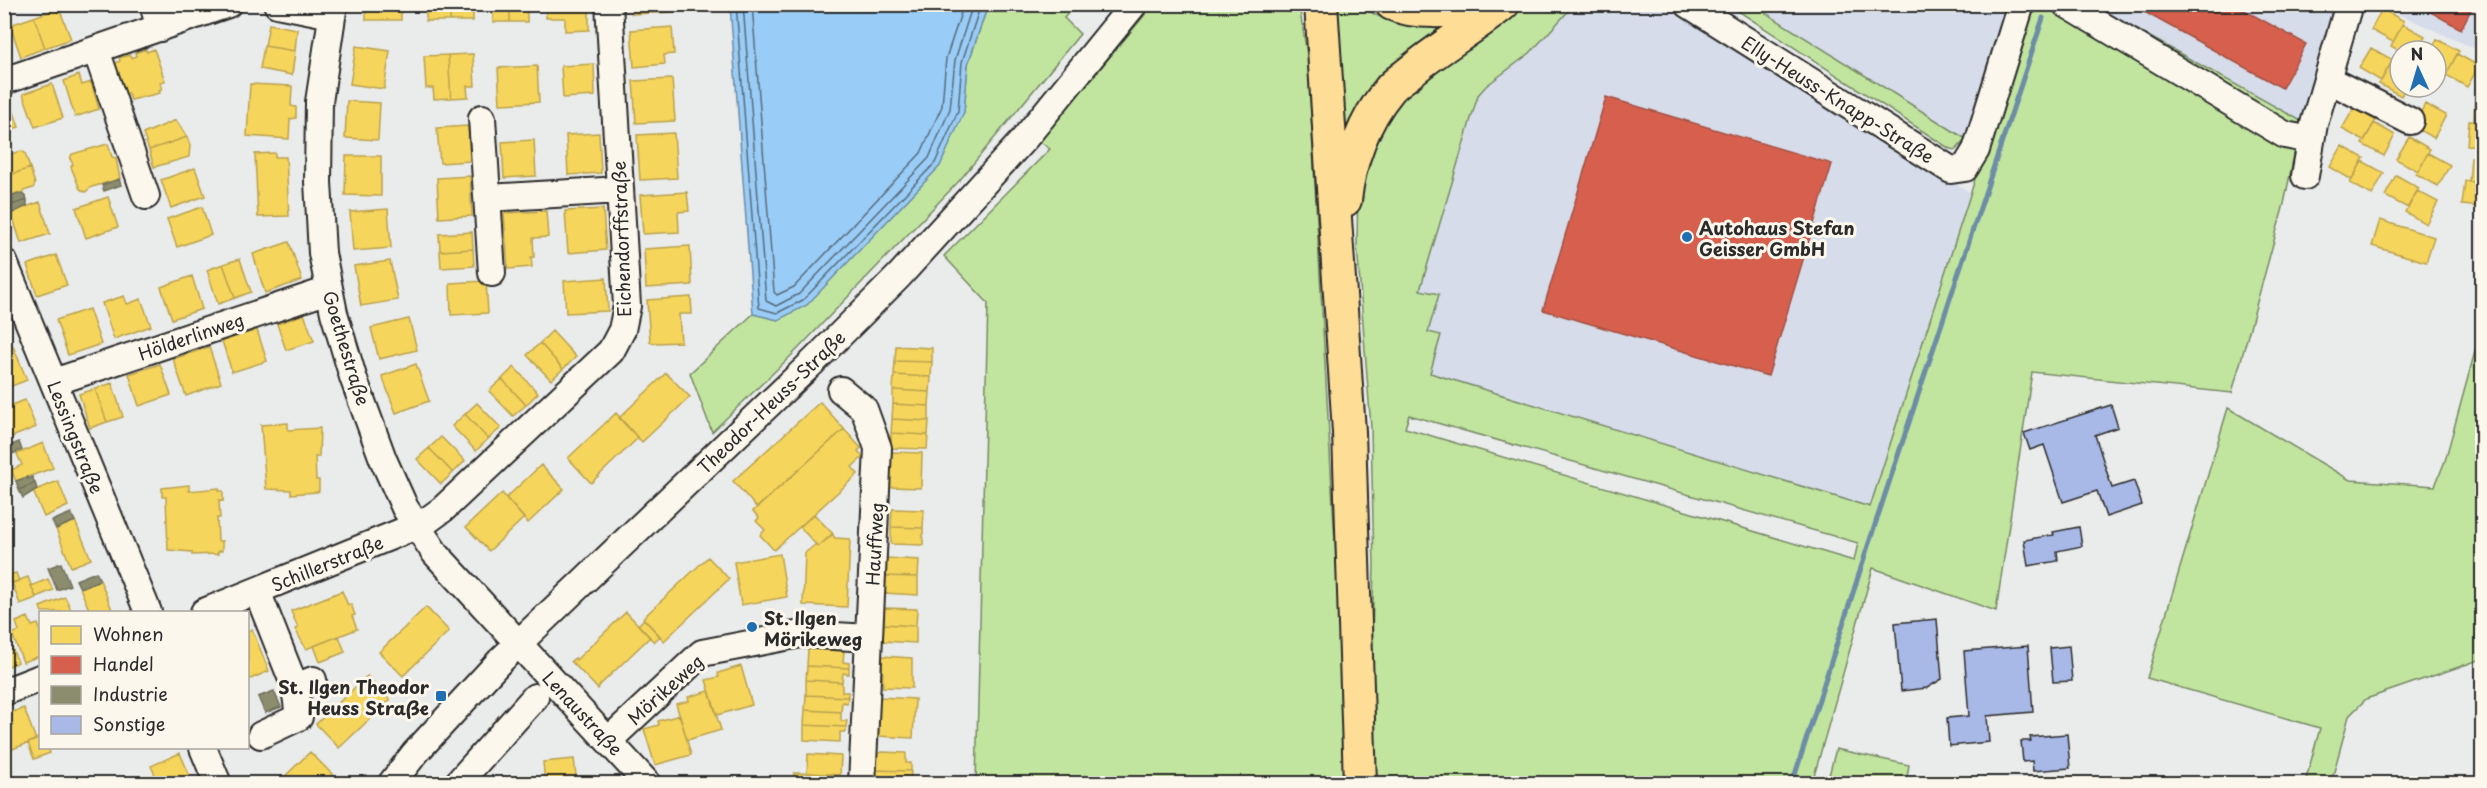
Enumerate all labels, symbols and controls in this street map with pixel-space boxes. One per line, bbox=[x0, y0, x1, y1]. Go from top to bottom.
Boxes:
street label: Elly-Heuss-Knapp-Straße bbox=[1737, 29, 1939, 169]
north arrow bbox=[2388, 39, 2448, 99]
text: N bbox=[2410, 41, 2424, 65]
street label: Eichendorffstraße bbox=[605, 161, 637, 317]
place label: Autohaus Stefan Geisser GmbH bbox=[1699, 214, 1855, 262]
marker: Autohaus Stefan Geisser GmbH bbox=[1680, 230, 1694, 244]
street label: Goethestraße bbox=[317, 287, 377, 409]
street label: Hölderlinweg bbox=[135, 305, 247, 367]
street label: Theodor-Heuss-Straße bbox=[691, 324, 851, 480]
street label: Lessingstraße bbox=[41, 376, 111, 498]
street label: Hauffweg bbox=[858, 502, 890, 586]
street label: Schillerstraße bbox=[267, 528, 387, 598]
place label: St. Ilgen Mörikeweg bbox=[764, 604, 863, 652]
legend bbox=[39, 611, 249, 749]
text: Wohnen bbox=[93, 620, 164, 647]
marker: St. Ilgen Mörikeweg bbox=[745, 620, 759, 634]
street label: Mörikeweg bbox=[621, 647, 709, 731]
text: Handel bbox=[93, 650, 154, 677]
street label: Lenaustraße bbox=[537, 665, 629, 761]
place label: St. Ilgen Theodor Heuss Straße bbox=[278, 673, 430, 721]
text: Industrie bbox=[93, 680, 168, 707]
marker: St. Ilgen Theodor Heuss Straße bbox=[434, 689, 448, 703]
text: Sonstige bbox=[93, 710, 165, 737]

